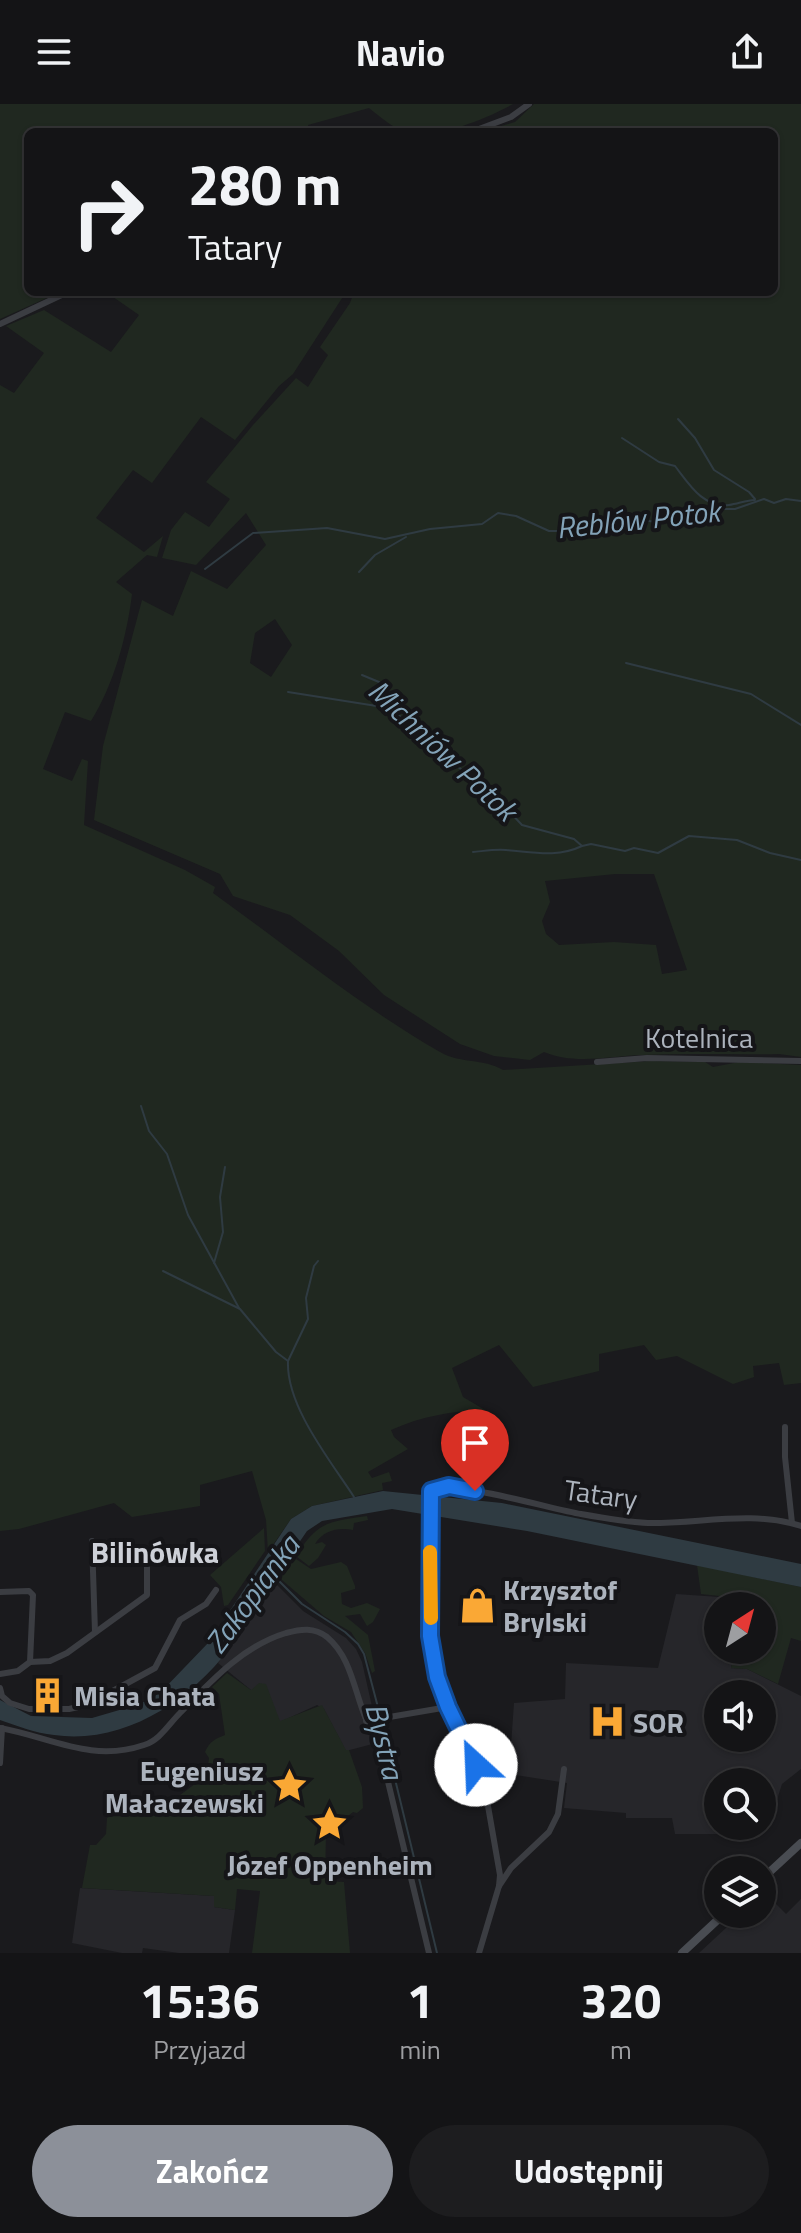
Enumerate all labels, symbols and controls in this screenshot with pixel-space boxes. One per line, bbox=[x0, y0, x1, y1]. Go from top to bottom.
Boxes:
text: Navio bbox=[356, 25, 445, 80]
icon: menu bbox=[32, 30, 76, 74]
icon: share bbox=[725, 30, 769, 74]
text: 280 m bbox=[188, 142, 341, 227]
icon: right bbox=[56, 160, 160, 264]
text: Tatary bbox=[188, 219, 282, 274]
water label: Reblów Potok bbox=[554, 487, 726, 550]
water label: Michniów Potok bbox=[358, 668, 531, 834]
street label: Kotelnica bbox=[645, 1016, 753, 1059]
pin bbox=[441, 1409, 509, 1491]
icon: arrive bbox=[453, 1421, 497, 1465]
street label: Tatary bbox=[562, 1468, 640, 1520]
water label: Zakopianka bbox=[193, 1524, 312, 1663]
district label: Bilinówka bbox=[91, 1529, 219, 1575]
place label: Krzysztof Brylski bbox=[503, 1568, 617, 1643]
shop icon: Krzysztof Brylski bbox=[458, 1586, 496, 1624]
north arrow bbox=[704, 1592, 776, 1664]
map controls bbox=[704, 1592, 776, 1928]
place label: Misia Chata bbox=[74, 1674, 216, 1717]
building icon: Misia Chata bbox=[29, 1676, 67, 1714]
button: sound bbox=[704, 1680, 776, 1752]
water label: Bystra bbox=[353, 1698, 417, 1786]
place label: SOR bbox=[633, 1701, 684, 1744]
hospital icon: SOR bbox=[588, 1703, 626, 1741]
position arrow bbox=[434, 1723, 518, 1807]
place label: Eugeniusz Małaczewski bbox=[105, 1749, 264, 1824]
place icon: Eugeniusz Małaczewski bbox=[271, 1767, 309, 1805]
button: search bbox=[704, 1768, 776, 1840]
place icon: Józef Oppenheim bbox=[311, 1805, 349, 1843]
place label: Józef Oppenheim bbox=[227, 1843, 433, 1886]
button: layers bbox=[704, 1856, 776, 1928]
text: 15:36 bbox=[140, 1964, 260, 2037]
text: 1 bbox=[407, 1964, 434, 2037]
text: 320 bbox=[581, 1964, 661, 2037]
text: Przyjazd bbox=[153, 2030, 246, 2069]
text: min bbox=[399, 2030, 441, 2069]
text: m bbox=[610, 2030, 632, 2069]
button: Zakończ bbox=[32, 2125, 393, 2217]
button: Udostępnij bbox=[409, 2125, 769, 2217]

